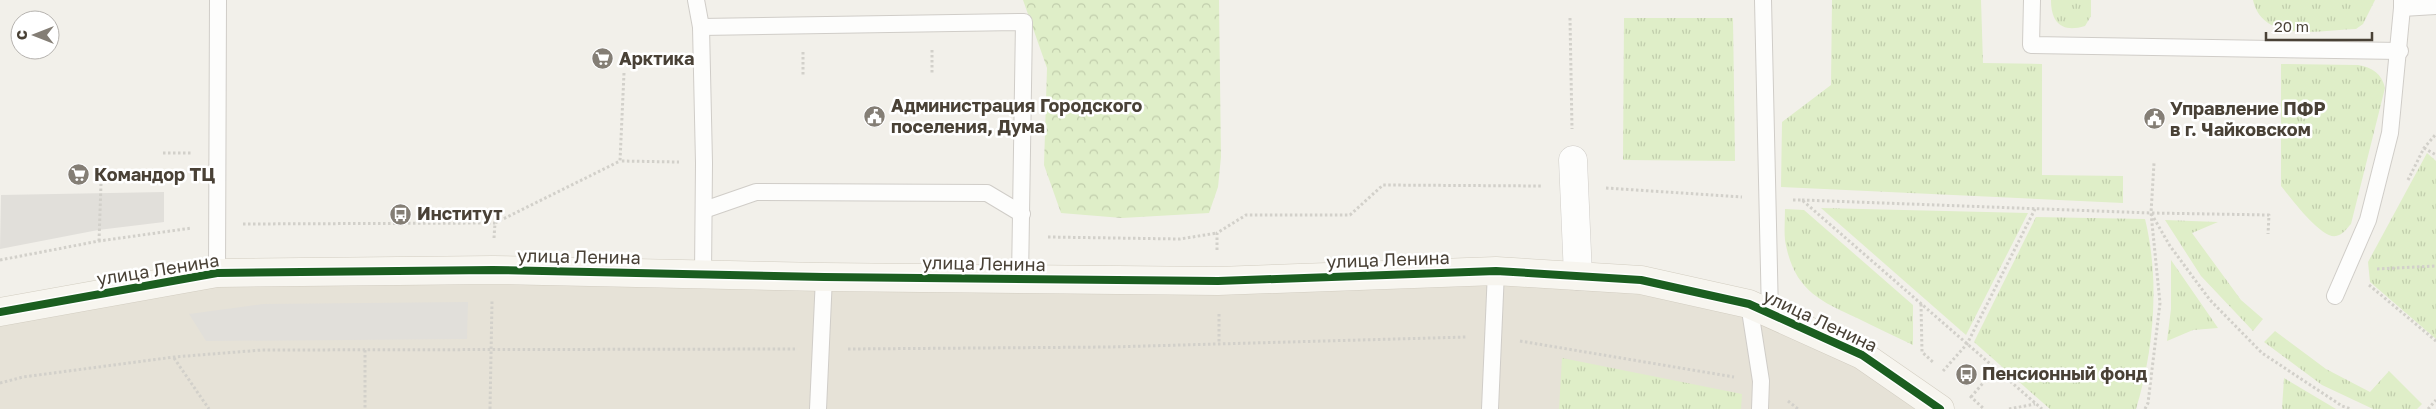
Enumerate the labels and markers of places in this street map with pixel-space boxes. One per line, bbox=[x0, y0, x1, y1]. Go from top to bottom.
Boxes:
supermarket icon: Арктика bbox=[591, 47, 615, 71]
place label: Арктика bbox=[619, 47, 694, 69]
place label: Администрация Городского поселения, Дума bbox=[891, 94, 1143, 137]
place label: Управление ПФР в г. Чайковском bbox=[2170, 97, 2326, 140]
public building icon: Администрация Городского поселения, Дума bbox=[863, 104, 887, 128]
public building icon: Управление ПФР в г. Чайковском bbox=[2142, 107, 2166, 131]
supermarket icon: Командор ТЦ bbox=[66, 163, 90, 187]
place label: Командор ТЦ bbox=[94, 163, 215, 185]
bus stop icon: Институт bbox=[389, 202, 413, 226]
place label: Институт bbox=[417, 202, 503, 224]
bus stop icon: Пенсионный фонд bbox=[1954, 362, 1978, 386]
place label: Пенсионный фонд bbox=[1982, 362, 2147, 384]

